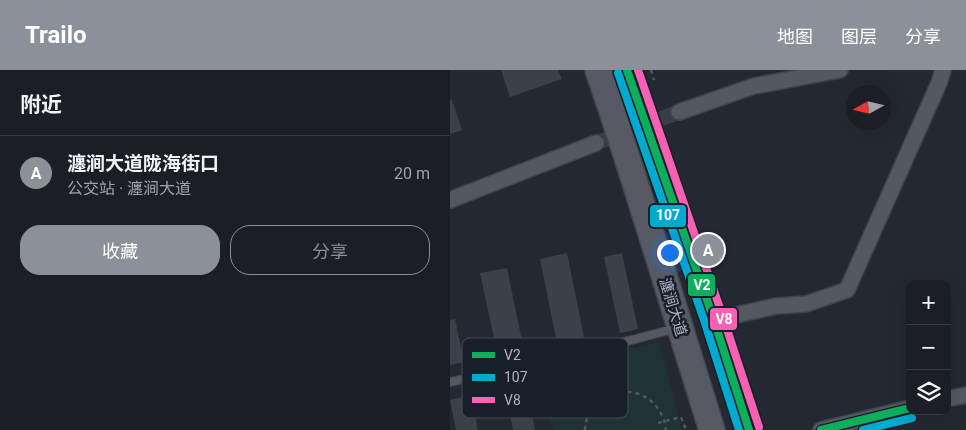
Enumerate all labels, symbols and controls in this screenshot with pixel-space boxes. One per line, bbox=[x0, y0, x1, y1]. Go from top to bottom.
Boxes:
text: Trailo bbox=[25, 21, 87, 49]
text: 地图 bbox=[777, 26, 813, 47]
text: 图层 bbox=[841, 26, 877, 47]
text: 分享 bbox=[905, 26, 941, 47]
north arrow bbox=[846, 85, 891, 130]
text: 附近 bbox=[20, 93, 62, 117]
text: 瀍涧大道陇海街口 bbox=[67, 152, 219, 175]
text: A bbox=[31, 164, 41, 183]
text: 20 m bbox=[394, 164, 430, 183]
text: 公交站 · 瀍涧大道 bbox=[67, 179, 191, 198]
line badge: 107 bbox=[649, 204, 687, 228]
text: 107 bbox=[656, 207, 680, 223]
button: 收藏 bbox=[20, 225, 220, 275]
button: 分享 bbox=[230, 225, 430, 275]
pin: A bbox=[692, 231, 724, 269]
your location bbox=[657, 240, 683, 266]
line badge: V2 bbox=[687, 273, 716, 297]
street label: 瀍涧大道 bbox=[656, 276, 690, 338]
text: V2 bbox=[693, 277, 711, 293]
map controls bbox=[906, 280, 951, 415]
button: + bbox=[906, 280, 951, 325]
line badge: V8 bbox=[709, 307, 738, 331]
text: V8 bbox=[715, 311, 733, 327]
button: − bbox=[906, 325, 951, 370]
legend bbox=[462, 338, 628, 418]
text: V2 bbox=[504, 347, 521, 363]
text: 107 bbox=[504, 369, 528, 385]
button: layers bbox=[906, 370, 951, 415]
text: V8 bbox=[504, 392, 521, 408]

